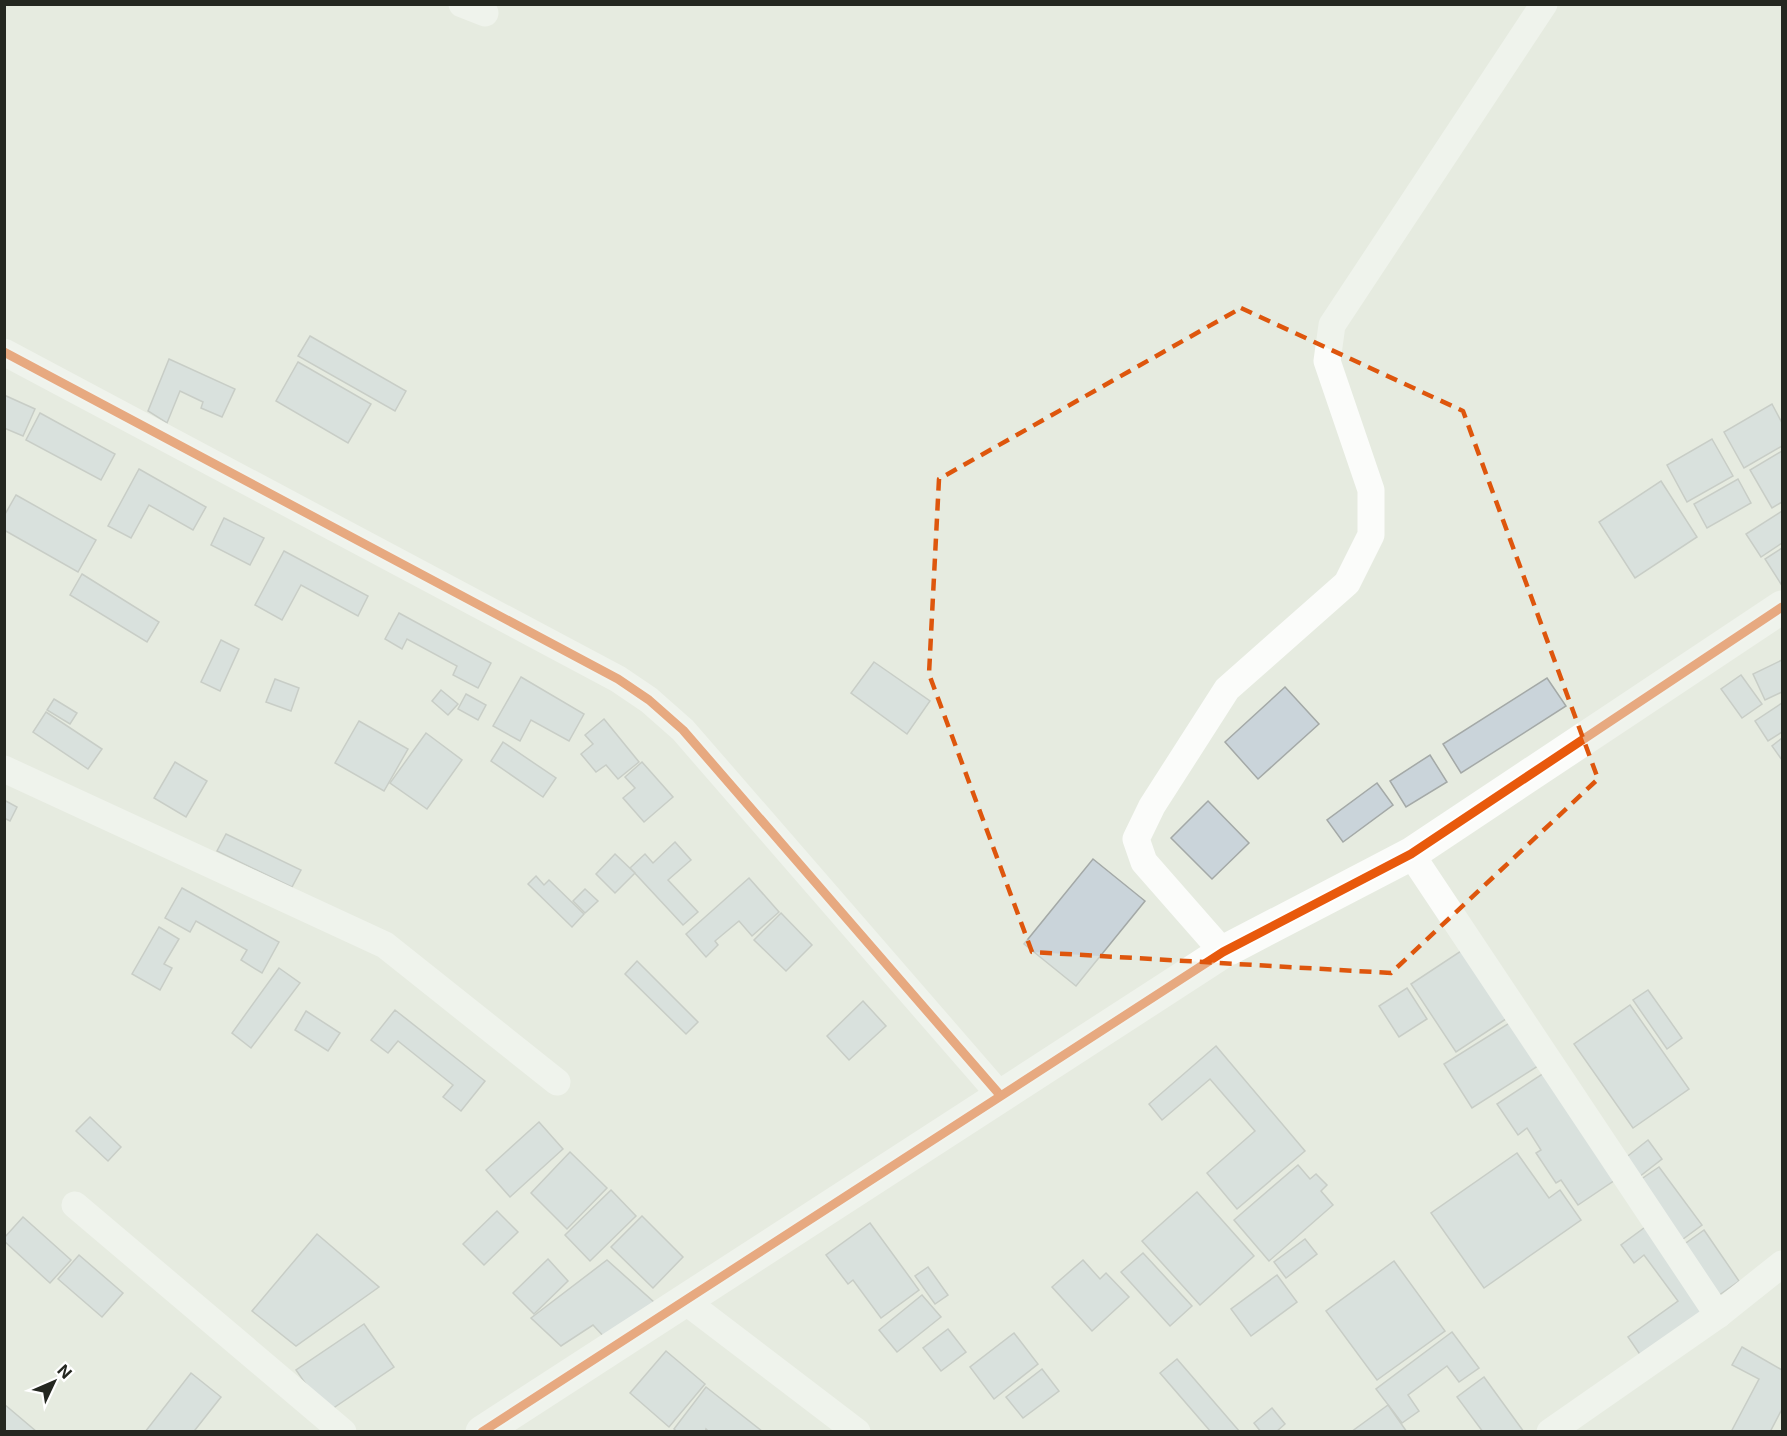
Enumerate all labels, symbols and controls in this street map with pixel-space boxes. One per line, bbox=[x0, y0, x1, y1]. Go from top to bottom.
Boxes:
north arrow bbox=[24, 1352, 84, 1412]
text: N bbox=[53, 1360, 76, 1383]

